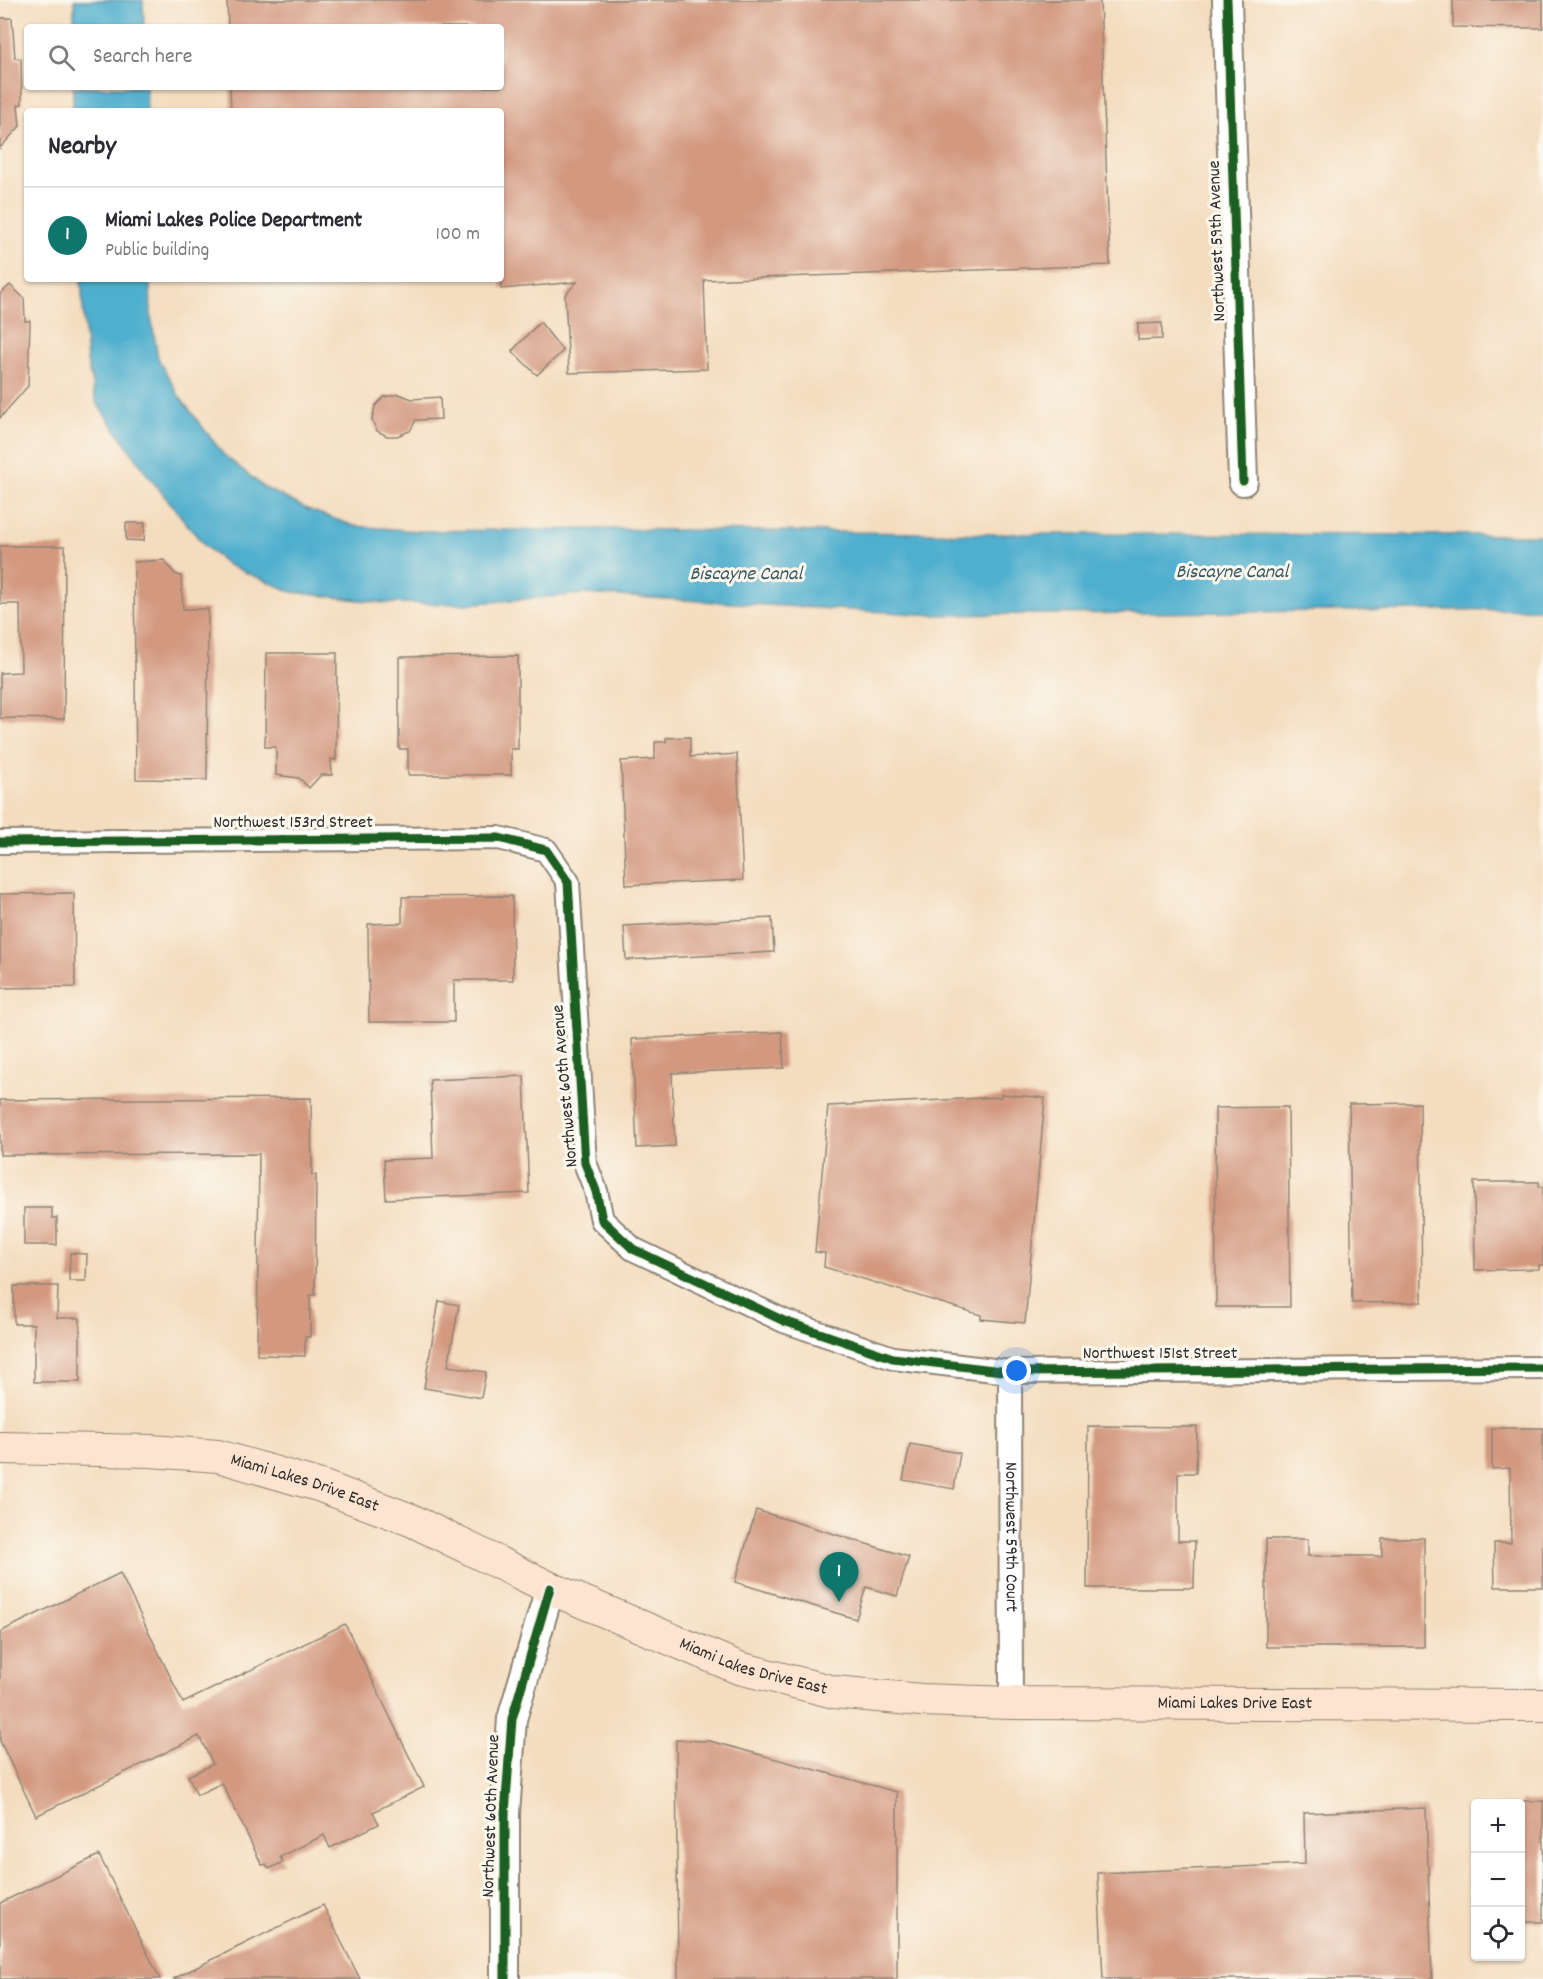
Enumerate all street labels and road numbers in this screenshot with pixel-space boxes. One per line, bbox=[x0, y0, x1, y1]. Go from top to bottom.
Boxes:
street label: Northwest 59th Avenue bbox=[1203, 160, 1233, 322]
street label: Northwest 153rd Street bbox=[213, 811, 373, 836]
street label: Northwest 60th Avenue bbox=[546, 1004, 586, 1168]
street label: Northwest 151st Street bbox=[1083, 1342, 1238, 1367]
street label: Miami Lakes Drive East bbox=[227, 1448, 383, 1519]
street label: Northwest 59th Court bbox=[998, 1462, 1023, 1612]
street label: Miami Lakes Drive East bbox=[675, 1632, 830, 1702]
street label: Miami Lakes Drive East bbox=[1158, 1691, 1313, 1717]
street label: Northwest 60th Avenue bbox=[477, 1734, 507, 1898]

